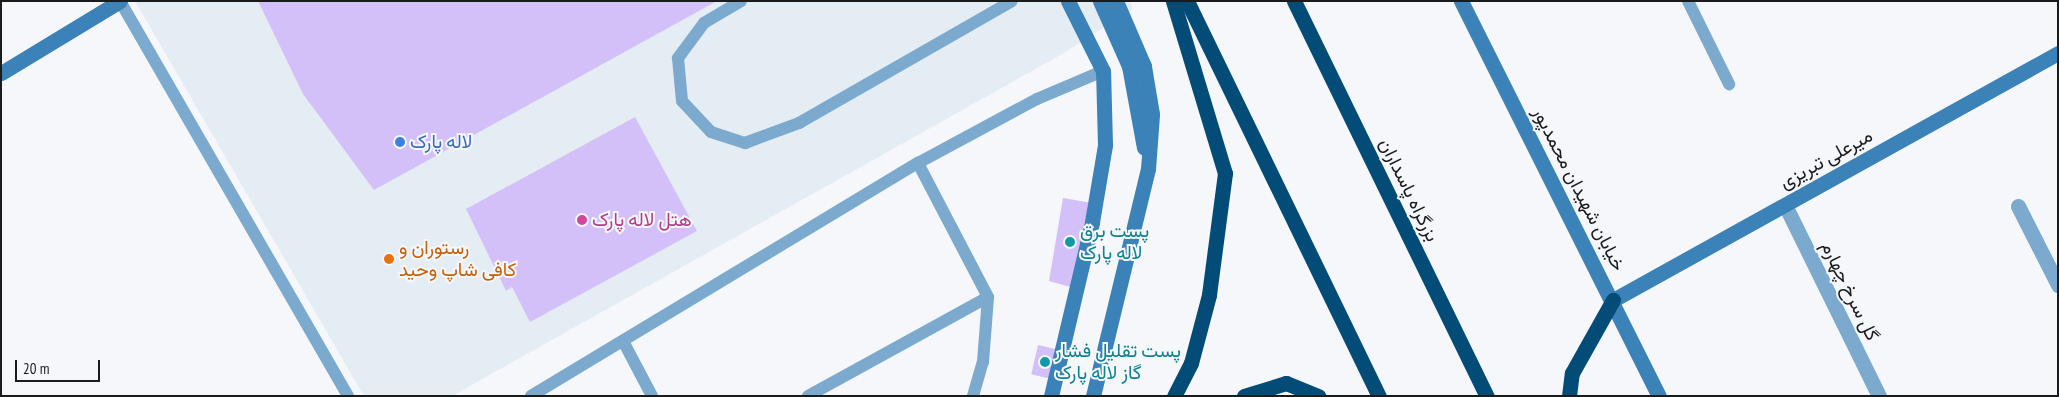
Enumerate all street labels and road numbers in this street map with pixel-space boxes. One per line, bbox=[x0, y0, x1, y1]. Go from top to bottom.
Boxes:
street label: خیابان شهیدان محمدپور bbox=[1528, 103, 1630, 275]
street label: میرعلی تبریزی bbox=[1775, 124, 1877, 194]
street label: بزرگراه پاسداران bbox=[1374, 135, 1444, 245]
street label: گل سرخ چهارم bbox=[1816, 238, 1884, 344]

